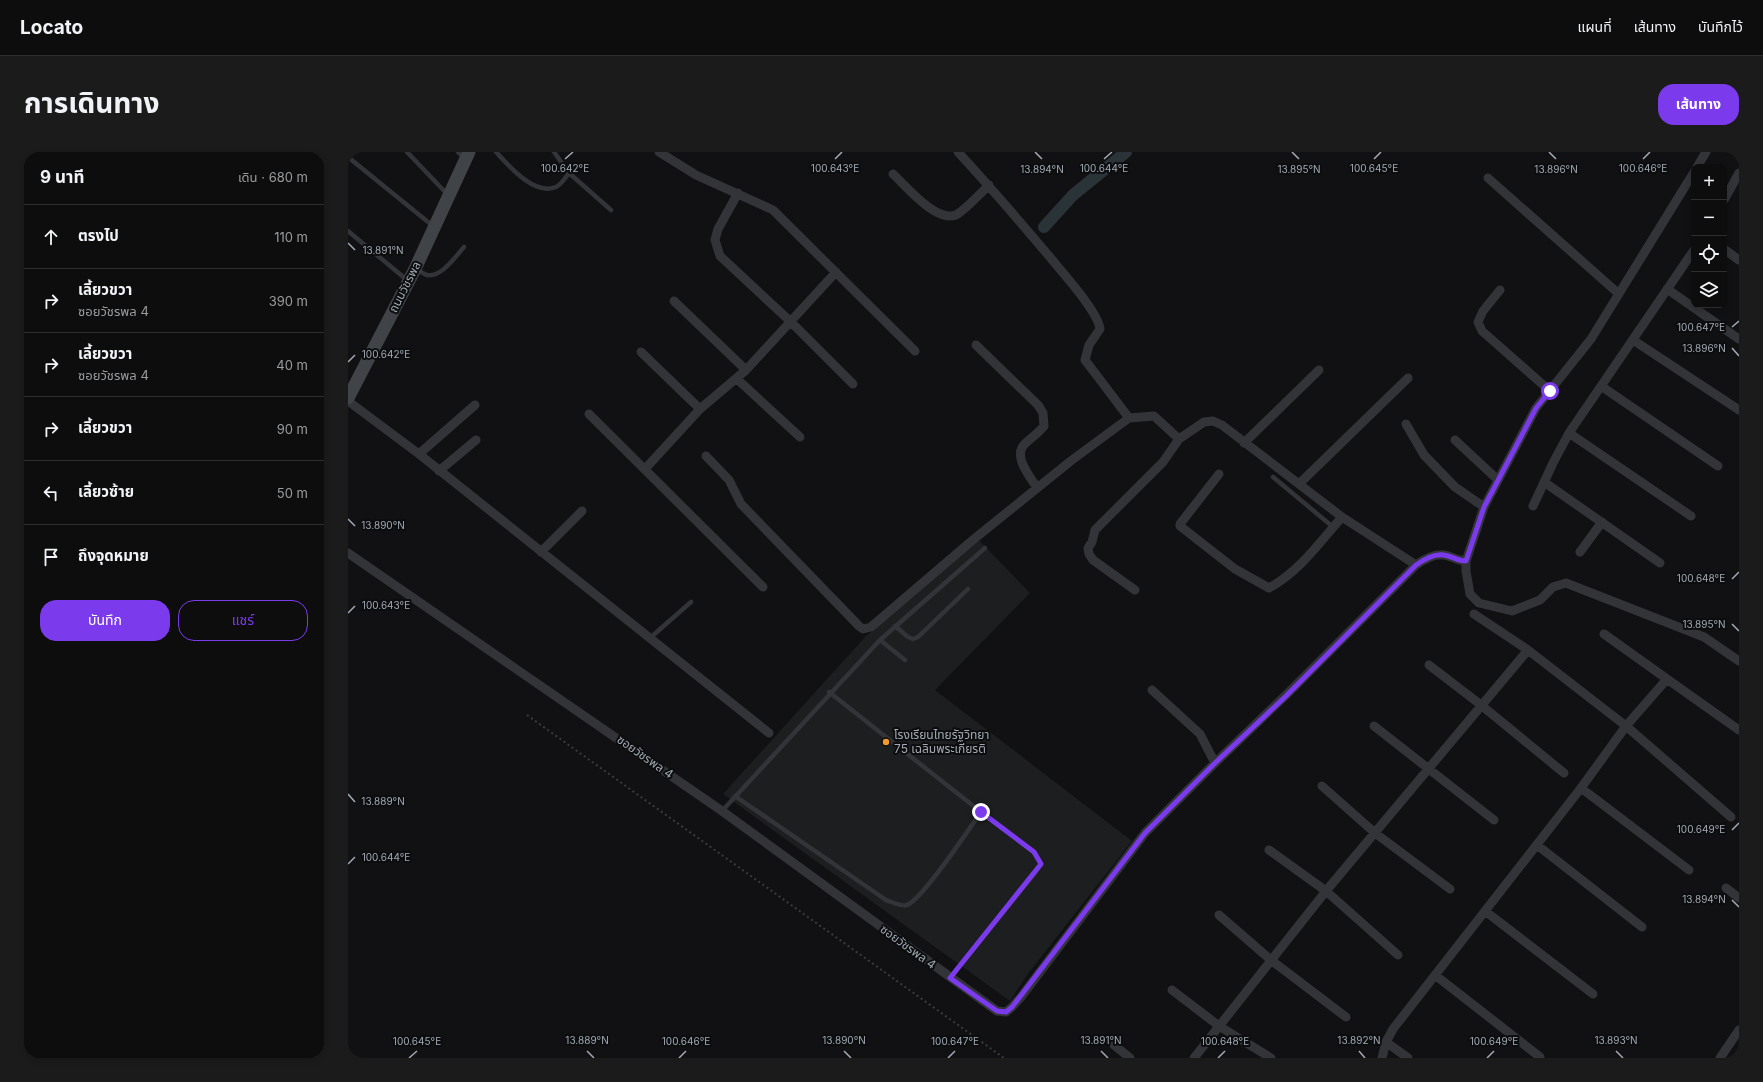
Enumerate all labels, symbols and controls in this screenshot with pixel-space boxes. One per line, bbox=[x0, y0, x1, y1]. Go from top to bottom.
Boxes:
text: Locato bbox=[20, 16, 83, 39]
text: แผนที่ bbox=[1578, 18, 1612, 35]
text: เส้นทาง bbox=[1634, 18, 1676, 35]
text: บันทึกไว้ bbox=[1698, 18, 1743, 35]
button: เส้นทาง bbox=[1658, 84, 1739, 125]
text: การเดินทาง bbox=[24, 86, 159, 120]
text: 100.642°E bbox=[541, 162, 589, 174]
text: 100.643°E bbox=[811, 162, 859, 174]
text: 100.644°E bbox=[1080, 162, 1128, 174]
text: 100.645°E bbox=[1350, 162, 1398, 174]
text: 100.646°E bbox=[1619, 162, 1667, 174]
text: 13.894°N bbox=[1020, 163, 1064, 175]
text: 13.895°N bbox=[1277, 163, 1321, 175]
text: 13.896°N bbox=[1534, 163, 1578, 175]
map controls bbox=[1691, 164, 1727, 308]
button: + bbox=[1691, 164, 1727, 200]
text: 9 นาที bbox=[40, 167, 84, 187]
text: เดิน · 680 m bbox=[238, 169, 308, 185]
button: − bbox=[1691, 200, 1727, 236]
icon: ahead bbox=[40, 226, 62, 248]
text: ตรงไป bbox=[78, 226, 119, 245]
text: 110 m bbox=[274, 229, 308, 245]
button: locate bbox=[1691, 236, 1727, 272]
text: 13.891°N bbox=[362, 244, 404, 256]
street label: ถนนวัชรพล bbox=[385, 259, 424, 315]
button: layers bbox=[1691, 272, 1727, 308]
text: เลี้ยวขวา bbox=[78, 280, 132, 299]
icon: right bbox=[40, 290, 62, 312]
text: 390 m bbox=[269, 293, 308, 309]
text: ซอยวัชรพล 4 bbox=[78, 303, 149, 319]
text: 100.647°E bbox=[1677, 321, 1725, 333]
text: 13.896°N bbox=[1682, 342, 1726, 354]
text: เลี้ยวขวา bbox=[78, 344, 132, 363]
text: 100.642°E bbox=[362, 348, 410, 360]
icon: right bbox=[40, 354, 62, 376]
text: 40 m bbox=[276, 357, 308, 373]
text: ซอยวัชรพล 4 bbox=[78, 367, 149, 383]
route start bbox=[1541, 382, 1559, 400]
icon: right bbox=[40, 418, 62, 440]
text: เลี้ยวขวา bbox=[78, 418, 132, 437]
text: 90 m bbox=[277, 421, 308, 437]
icon: left bbox=[40, 482, 62, 504]
text: เลี้ยวซ้าย bbox=[78, 482, 134, 501]
text: 50 m bbox=[277, 485, 308, 501]
text: 13.890°N bbox=[361, 519, 405, 531]
icon: arrive bbox=[40, 546, 62, 568]
text: ถึงจุดหมาย bbox=[78, 546, 149, 565]
text: 100.648°E bbox=[1677, 572, 1725, 584]
text: 100.643°E bbox=[362, 599, 410, 611]
button: บันทึก bbox=[40, 600, 170, 641]
button: แชร์ bbox=[178, 600, 308, 641]
text: 13.895°N bbox=[1682, 618, 1726, 630]
place label: โรงเรียนไทยรัฐวิทยา 75 เฉลิมพระเกียรติ bbox=[894, 727, 989, 756]
street label: ซอยวัชรพล 4 bbox=[614, 732, 677, 782]
marker: โรงเรียนไทยรัฐวิทยา 75 เฉลิมพระเกียรติ bbox=[881, 737, 891, 747]
text: 13.889°N bbox=[361, 795, 405, 807]
route end bbox=[972, 803, 990, 821]
text: 100.649°E bbox=[1677, 823, 1725, 835]
text: 100.644°E bbox=[362, 851, 410, 863]
text: 13.894°N bbox=[1682, 893, 1726, 905]
street label: ซอยวัชรพล 4 bbox=[877, 921, 939, 972]
text: 13.889°N bbox=[565, 1034, 609, 1046]
text: 13.890°N bbox=[822, 1034, 866, 1046]
text: 13.891°N bbox=[1080, 1034, 1122, 1046]
text: 13.892°N bbox=[1337, 1034, 1381, 1046]
text: 13.893°N bbox=[1594, 1034, 1638, 1046]
text: 100.645°E bbox=[393, 1035, 441, 1047]
text: 100.646°E bbox=[662, 1035, 710, 1047]
text: 100.647°E bbox=[931, 1035, 979, 1047]
text: 100.648°E bbox=[1201, 1035, 1249, 1047]
text: 100.649°E bbox=[1470, 1035, 1518, 1047]

